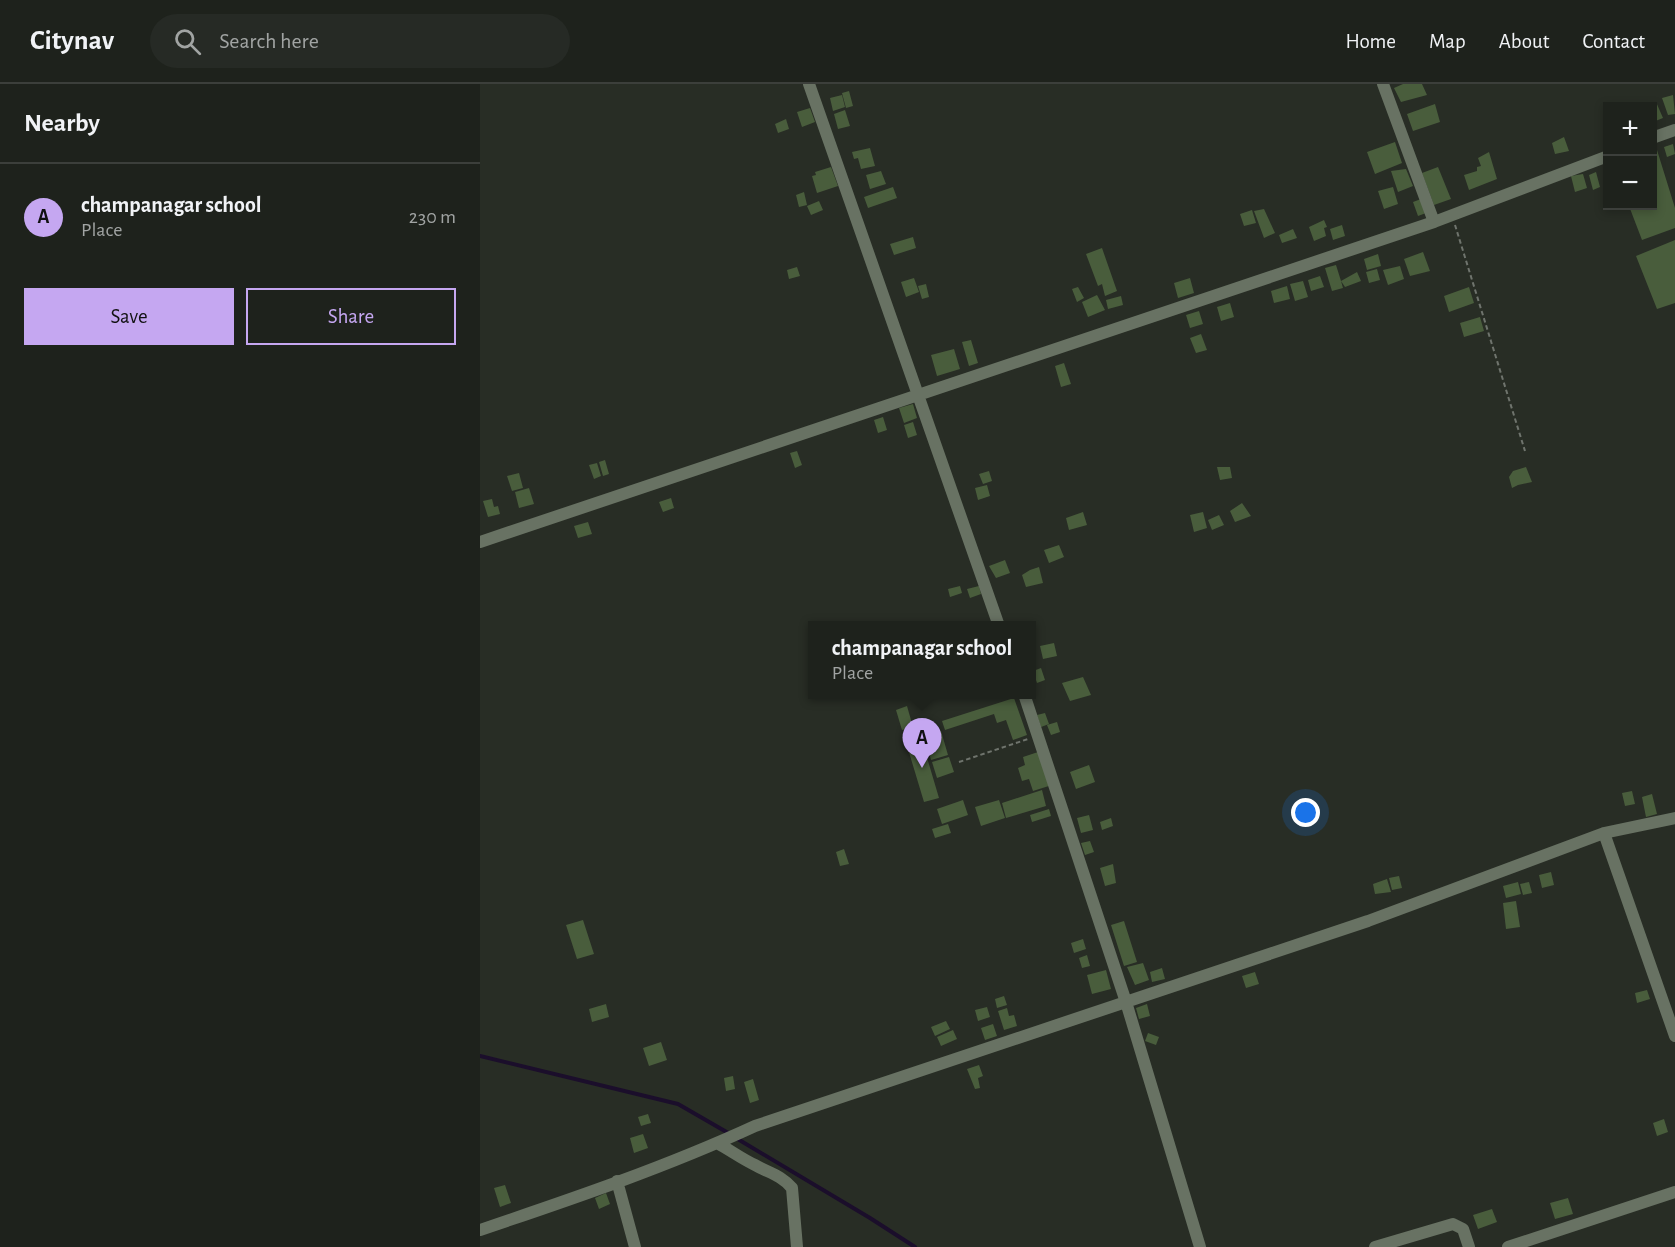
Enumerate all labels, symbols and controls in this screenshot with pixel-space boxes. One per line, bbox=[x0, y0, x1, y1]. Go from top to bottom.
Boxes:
search box bbox=[150, 14, 570, 68]
icon: search bbox=[171, 25, 204, 58]
text: Citynav bbox=[30, 27, 114, 55]
text: Search here bbox=[219, 30, 319, 52]
text: Home bbox=[1345, 31, 1396, 52]
text: Map bbox=[1429, 31, 1466, 52]
text: About bbox=[1499, 31, 1549, 52]
text: Contact bbox=[1582, 31, 1645, 52]
map controls bbox=[1603, 102, 1657, 210]
button: + bbox=[1603, 102, 1657, 156]
text: Nearby bbox=[24, 110, 100, 136]
button: − bbox=[1603, 156, 1657, 210]
text: champanagar school bbox=[81, 194, 262, 216]
text: A bbox=[38, 207, 50, 227]
text: 230 m bbox=[409, 207, 456, 227]
text: Place bbox=[81, 220, 122, 240]
button: Save bbox=[24, 288, 234, 345]
button: Share bbox=[246, 288, 456, 345]
popup bbox=[808, 621, 1036, 699]
text: champanagar school bbox=[832, 637, 1012, 659]
text: Place bbox=[832, 663, 873, 683]
pin: A bbox=[902, 718, 942, 768]
your location bbox=[1291, 798, 1320, 827]

